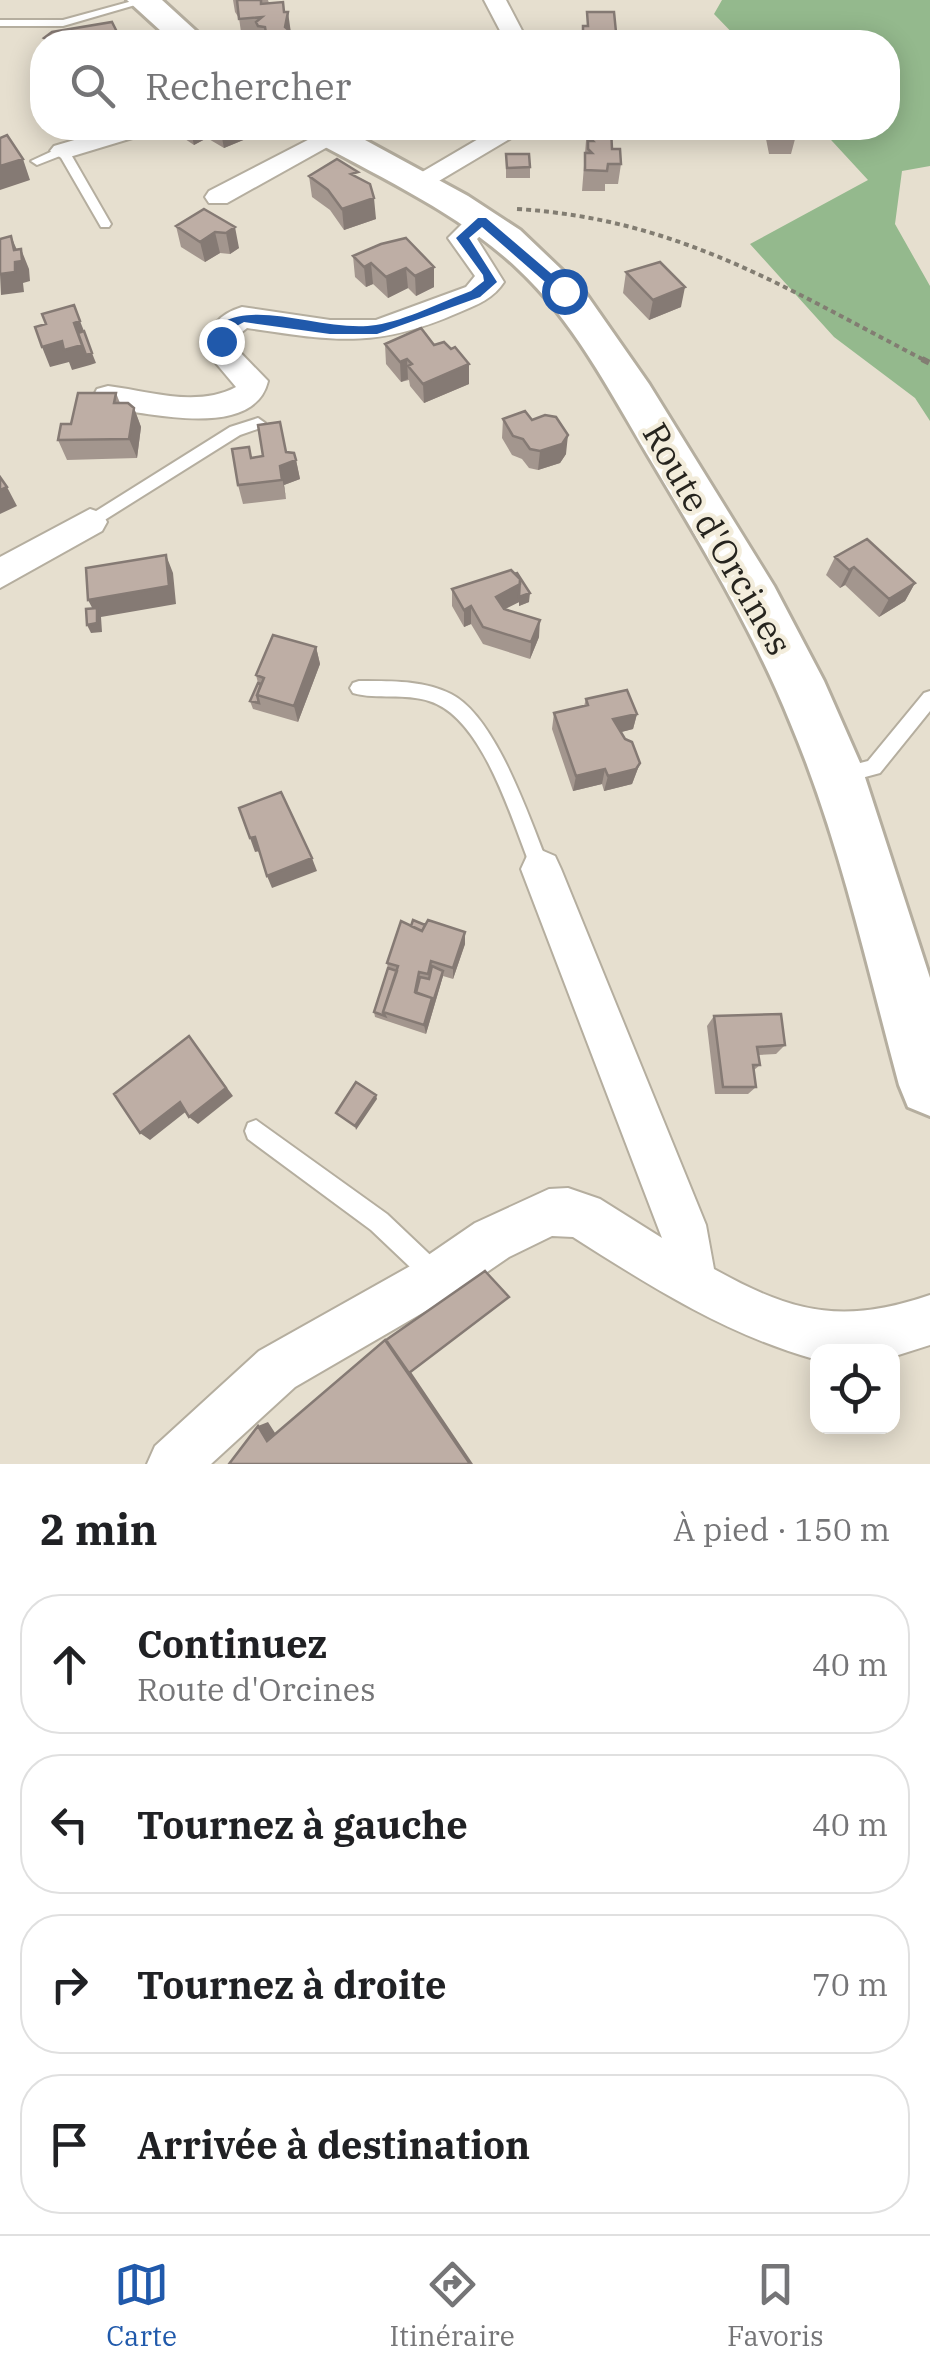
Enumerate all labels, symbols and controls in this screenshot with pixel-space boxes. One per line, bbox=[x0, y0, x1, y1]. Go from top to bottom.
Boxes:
search box bbox=[30, 30, 900, 140]
icon: search bbox=[65, 58, 120, 113]
text: Rechercher bbox=[145, 61, 351, 110]
route start bbox=[542, 269, 588, 315]
route end bbox=[199, 319, 245, 365]
street label: Route d'Orcines bbox=[633, 414, 803, 663]
map controls bbox=[810, 1344, 900, 1434]
button: locate bbox=[810, 1344, 900, 1434]
text: 2 min bbox=[40, 1502, 158, 1557]
text: À pied · 150 m bbox=[673, 1508, 890, 1550]
text: Continuez bbox=[137, 1619, 327, 1668]
icon: ahead bbox=[42, 1637, 97, 1692]
text: 40 m bbox=[812, 1643, 888, 1685]
text: Route d'Orcines bbox=[137, 1668, 376, 1710]
icon: left bbox=[42, 1797, 97, 1852]
text: Tournez à gauche bbox=[137, 1800, 468, 1849]
text: 40 m bbox=[812, 1803, 888, 1845]
icon: right bbox=[42, 1957, 97, 2012]
text: Tournez à droite bbox=[137, 1960, 446, 2009]
text: 70 m bbox=[812, 1963, 888, 2005]
icon: arrive bbox=[42, 2117, 97, 2172]
text: Arrivée à destination bbox=[137, 2120, 530, 2169]
tab: Carte bbox=[106, 2257, 177, 2354]
tab: Itinéraire bbox=[389, 2257, 515, 2354]
tab: Favoris bbox=[727, 2257, 824, 2354]

